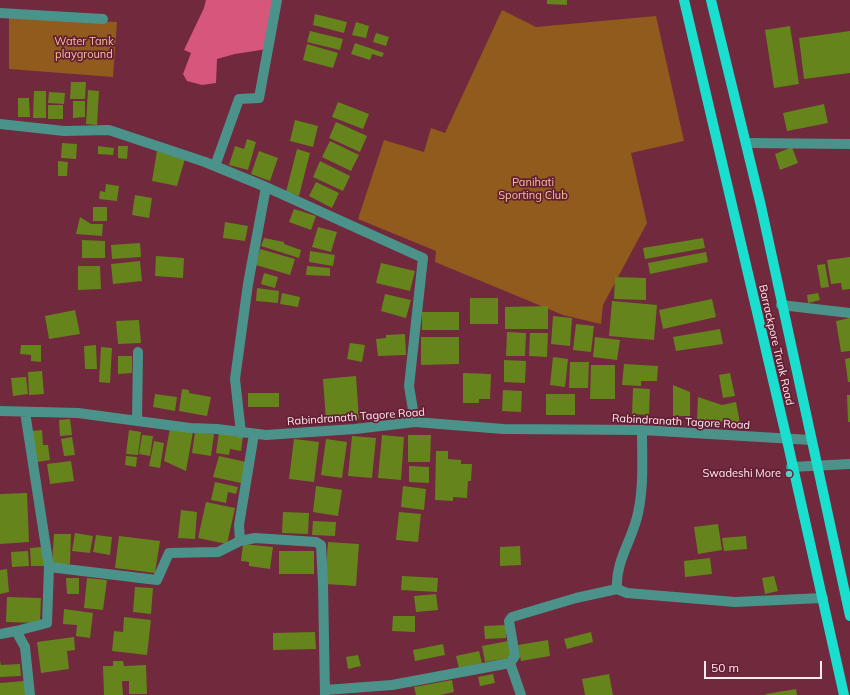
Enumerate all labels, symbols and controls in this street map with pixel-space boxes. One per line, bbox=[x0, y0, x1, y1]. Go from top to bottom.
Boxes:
park label: Water Tank playground bbox=[54, 35, 114, 61]
park label: Panihati Sporting Club bbox=[498, 176, 568, 202]
street label: Barrackpore Trunk Road bbox=[756, 283, 796, 407]
street label: Rabindranath Tagore Road bbox=[287, 406, 425, 428]
street label: Rabindranath Tagore Road bbox=[612, 412, 750, 432]
place label: Swadeshi More bbox=[703, 467, 781, 481]
marker: Swadeshi More bbox=[784, 469, 794, 479]
scale bar bbox=[706, 653, 824, 679]
text: 50 m bbox=[711, 660, 739, 675]

